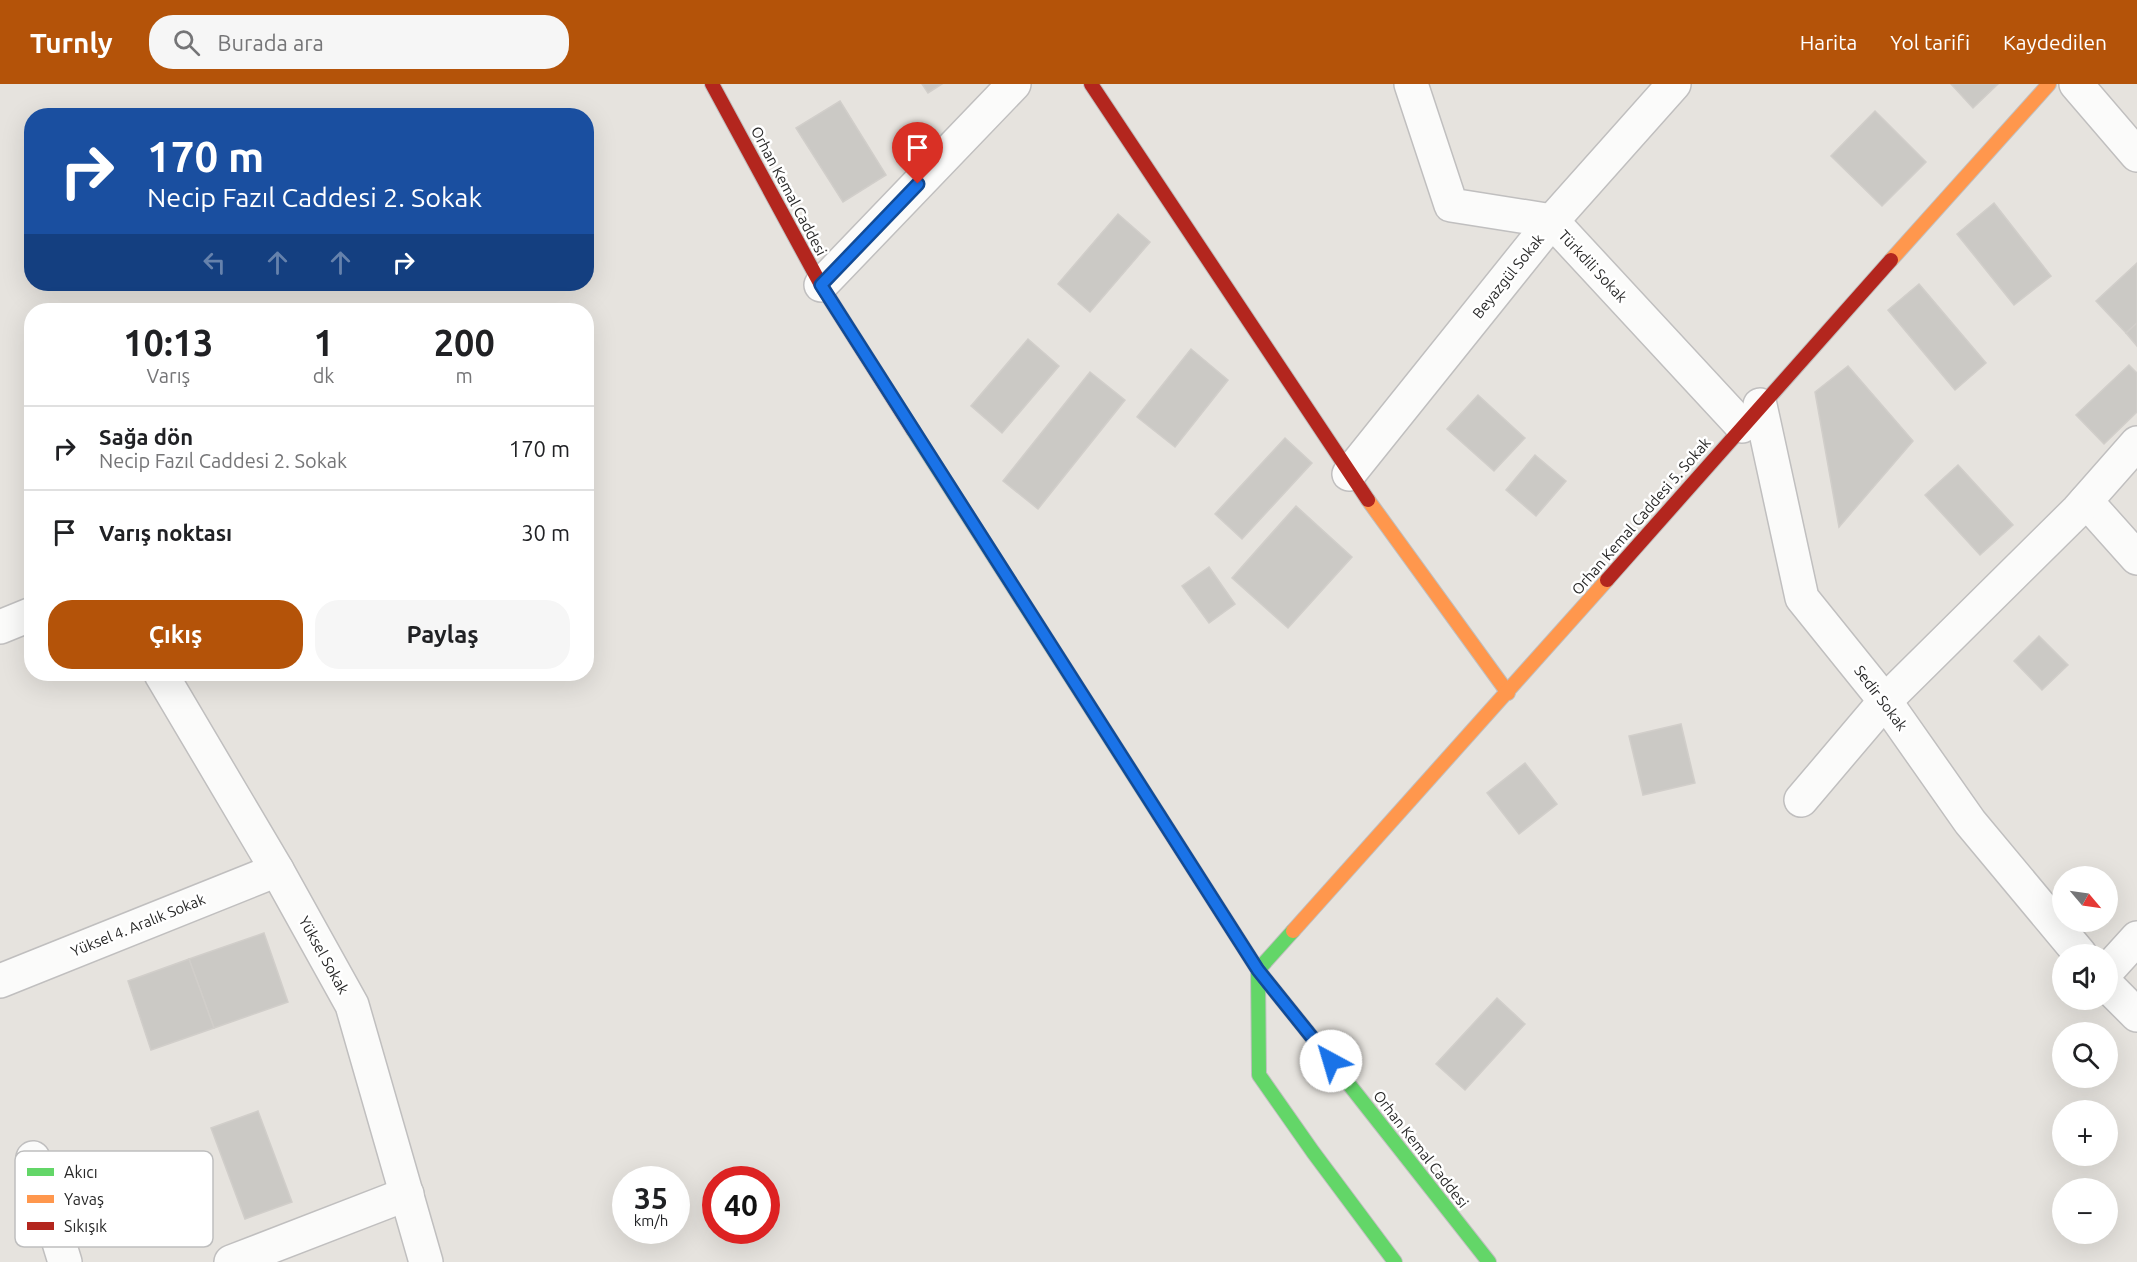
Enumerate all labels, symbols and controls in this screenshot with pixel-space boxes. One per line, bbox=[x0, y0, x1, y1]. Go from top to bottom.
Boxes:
search box bbox=[149, 15, 569, 69]
icon: search bbox=[170, 26, 203, 59]
text: Turnly bbox=[30, 27, 113, 58]
text: Burada ara bbox=[218, 30, 324, 55]
text: Harita bbox=[1800, 30, 1857, 54]
text: Yol tarifi bbox=[1890, 30, 1970, 54]
text: Kaydedilen bbox=[2003, 30, 2107, 54]
pin bbox=[892, 122, 943, 184]
street label: Orhan Kemal Caddesi bbox=[748, 124, 830, 258]
icon: arrive bbox=[901, 131, 934, 164]
icon: right bbox=[48, 132, 126, 210]
text: 170 m bbox=[147, 133, 264, 180]
text: Necip Fazıl Caddesi 2. Sokak bbox=[147, 182, 482, 212]
street label: Türkdili Sokak bbox=[1555, 226, 1631, 306]
street label: Beyazgül Sokak bbox=[1469, 230, 1547, 322]
icon: left bbox=[198, 246, 231, 279]
icon: ahead bbox=[261, 246, 294, 279]
icon: ahead bbox=[324, 246, 357, 279]
icon: right bbox=[387, 246, 420, 279]
text: 10:13 bbox=[123, 322, 213, 363]
text: 1 bbox=[313, 322, 334, 363]
text: 200 bbox=[434, 322, 495, 363]
text: Varış bbox=[146, 364, 190, 387]
text: dk bbox=[313, 364, 334, 387]
text: m bbox=[456, 364, 473, 387]
text: Sağa dön bbox=[99, 424, 193, 449]
icon: right bbox=[48, 432, 81, 465]
street label: Orhan Kemal Caddesi 5. Sokak bbox=[1568, 434, 1714, 598]
text: 170 m bbox=[509, 436, 570, 461]
text: Necip Fazıl Caddesi 2. Sokak bbox=[99, 449, 347, 472]
icon: arrive bbox=[48, 516, 81, 549]
text: Varış noktası bbox=[99, 520, 232, 545]
text: 30 m bbox=[521, 520, 570, 545]
button: Çıkış bbox=[48, 600, 303, 669]
button: Paylaş bbox=[315, 600, 570, 669]
street label: Sedir Sokak bbox=[1851, 662, 1911, 734]
north arrow bbox=[2052, 866, 2118, 932]
map controls bbox=[2052, 866, 2118, 1244]
street label: Yüksel 4. Aralık Sokak bbox=[68, 890, 208, 960]
street label: Yüksel Sokak bbox=[296, 913, 353, 997]
button: sound bbox=[2052, 944, 2118, 1010]
button: search bbox=[2052, 1022, 2118, 1088]
position arrow bbox=[1299, 1029, 1363, 1093]
street label: Orhan Kemal Caddesi bbox=[1370, 1087, 1472, 1211]
button: + bbox=[2052, 1100, 2118, 1166]
legend bbox=[15, 1151, 213, 1247]
text: Akıcı bbox=[64, 1163, 98, 1181]
speed limit sign: 40 bbox=[702, 1166, 780, 1244]
button: − bbox=[2052, 1178, 2118, 1244]
text: 35 bbox=[634, 1181, 668, 1215]
text: Yavaş bbox=[64, 1190, 104, 1208]
text: km/h bbox=[634, 1212, 668, 1229]
text: Sıkışık bbox=[64, 1217, 107, 1235]

